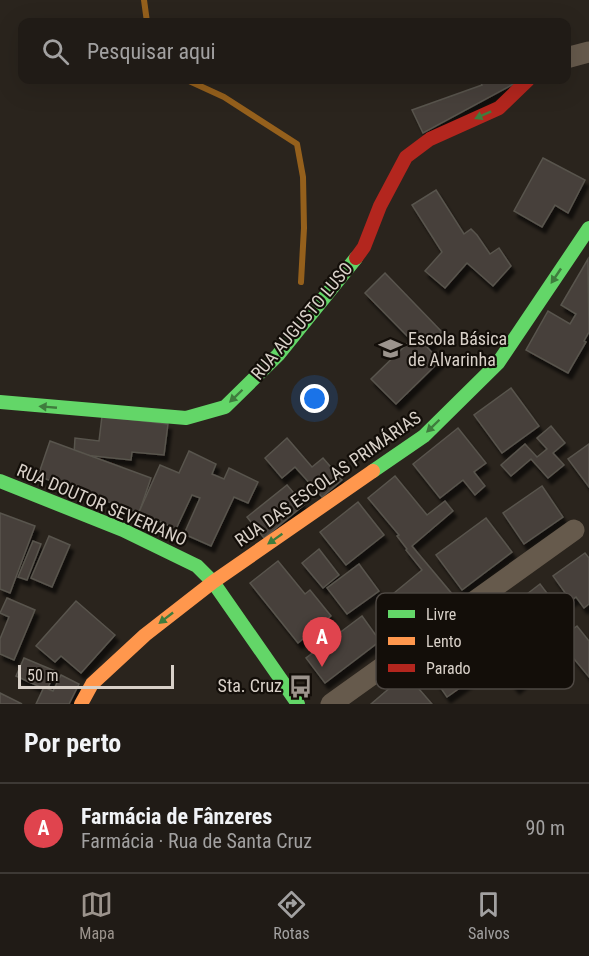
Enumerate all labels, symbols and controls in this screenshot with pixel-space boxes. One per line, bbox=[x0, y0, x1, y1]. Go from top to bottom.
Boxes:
search box bbox=[18, 18, 571, 84]
icon: search bbox=[39, 35, 72, 68]
text: Pesquisar aqui bbox=[87, 39, 216, 64]
one-way arrow bbox=[474, 111, 492, 120]
street label: RUA AUGUSTO LUSO bbox=[246, 258, 357, 384]
one-way arrow bbox=[551, 268, 562, 285]
place label: Escola Básica de Alvarinha bbox=[408, 328, 507, 370]
school or university icon: Escola Básica de Alvarinha bbox=[377, 336, 403, 362]
your location bbox=[300, 384, 329, 413]
one-way arrow bbox=[230, 388, 244, 402]
one-way arrow bbox=[38, 402, 57, 411]
street label: RUA DAS ESCOLAS PRIMÁRIAS bbox=[231, 406, 425, 551]
one-way arrow bbox=[427, 419, 441, 433]
street label: RUA DOUTOR SEVERIANO bbox=[14, 459, 190, 550]
one-way arrow bbox=[267, 533, 283, 545]
legend bbox=[376, 593, 574, 689]
text: Livre bbox=[426, 605, 456, 624]
one-way arrow bbox=[159, 612, 175, 624]
pin: A bbox=[302, 618, 342, 667]
text: Lento bbox=[426, 632, 461, 651]
text: Parado bbox=[426, 659, 471, 678]
scale bar bbox=[18, 662, 174, 690]
text: 50 m bbox=[27, 666, 59, 685]
bus stop icon: Sta. Cruz bbox=[287, 673, 313, 699]
place label: Sta. Cruz bbox=[218, 675, 282, 696]
text: Por perto bbox=[24, 728, 121, 758]
text: Farmácia de Fânzeres bbox=[81, 804, 272, 829]
text: A bbox=[38, 816, 49, 840]
text: 90 m bbox=[526, 816, 565, 840]
text: Farmácia · Rua de Santa Cruz bbox=[81, 829, 312, 853]
tab: Mapa bbox=[79, 888, 115, 943]
tab: Rotas bbox=[273, 888, 309, 943]
tab: Salvos bbox=[468, 888, 510, 943]

